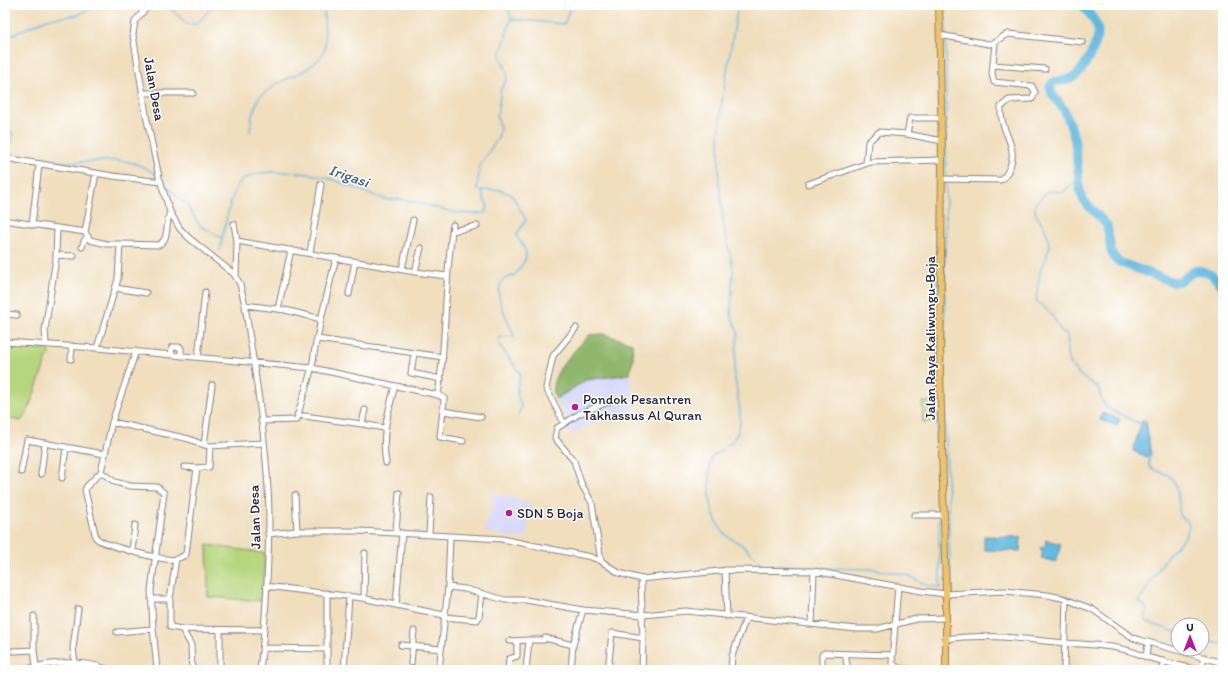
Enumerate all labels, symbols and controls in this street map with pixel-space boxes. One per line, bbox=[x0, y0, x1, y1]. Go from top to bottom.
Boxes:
street label: Jalan Desa bbox=[140, 56, 168, 123]
water label: Irigasi bbox=[327, 161, 373, 192]
street label: Jalan Raya Kaliwungu-Boja bbox=[922, 255, 939, 420]
place label: Pondok Pesantren Takhassus Al Quran bbox=[583, 391, 702, 424]
marker: Pondok Pesantren Takhassus Al Quran bbox=[570, 402, 580, 412]
street label: Jalan Desa bbox=[245, 484, 265, 550]
place label: SDN 5 Boja bbox=[517, 505, 583, 522]
marker: SDN 5 Boja bbox=[504, 508, 514, 518]
north arrow bbox=[1170, 617, 1210, 657]
text: U bbox=[1186, 621, 1194, 634]

